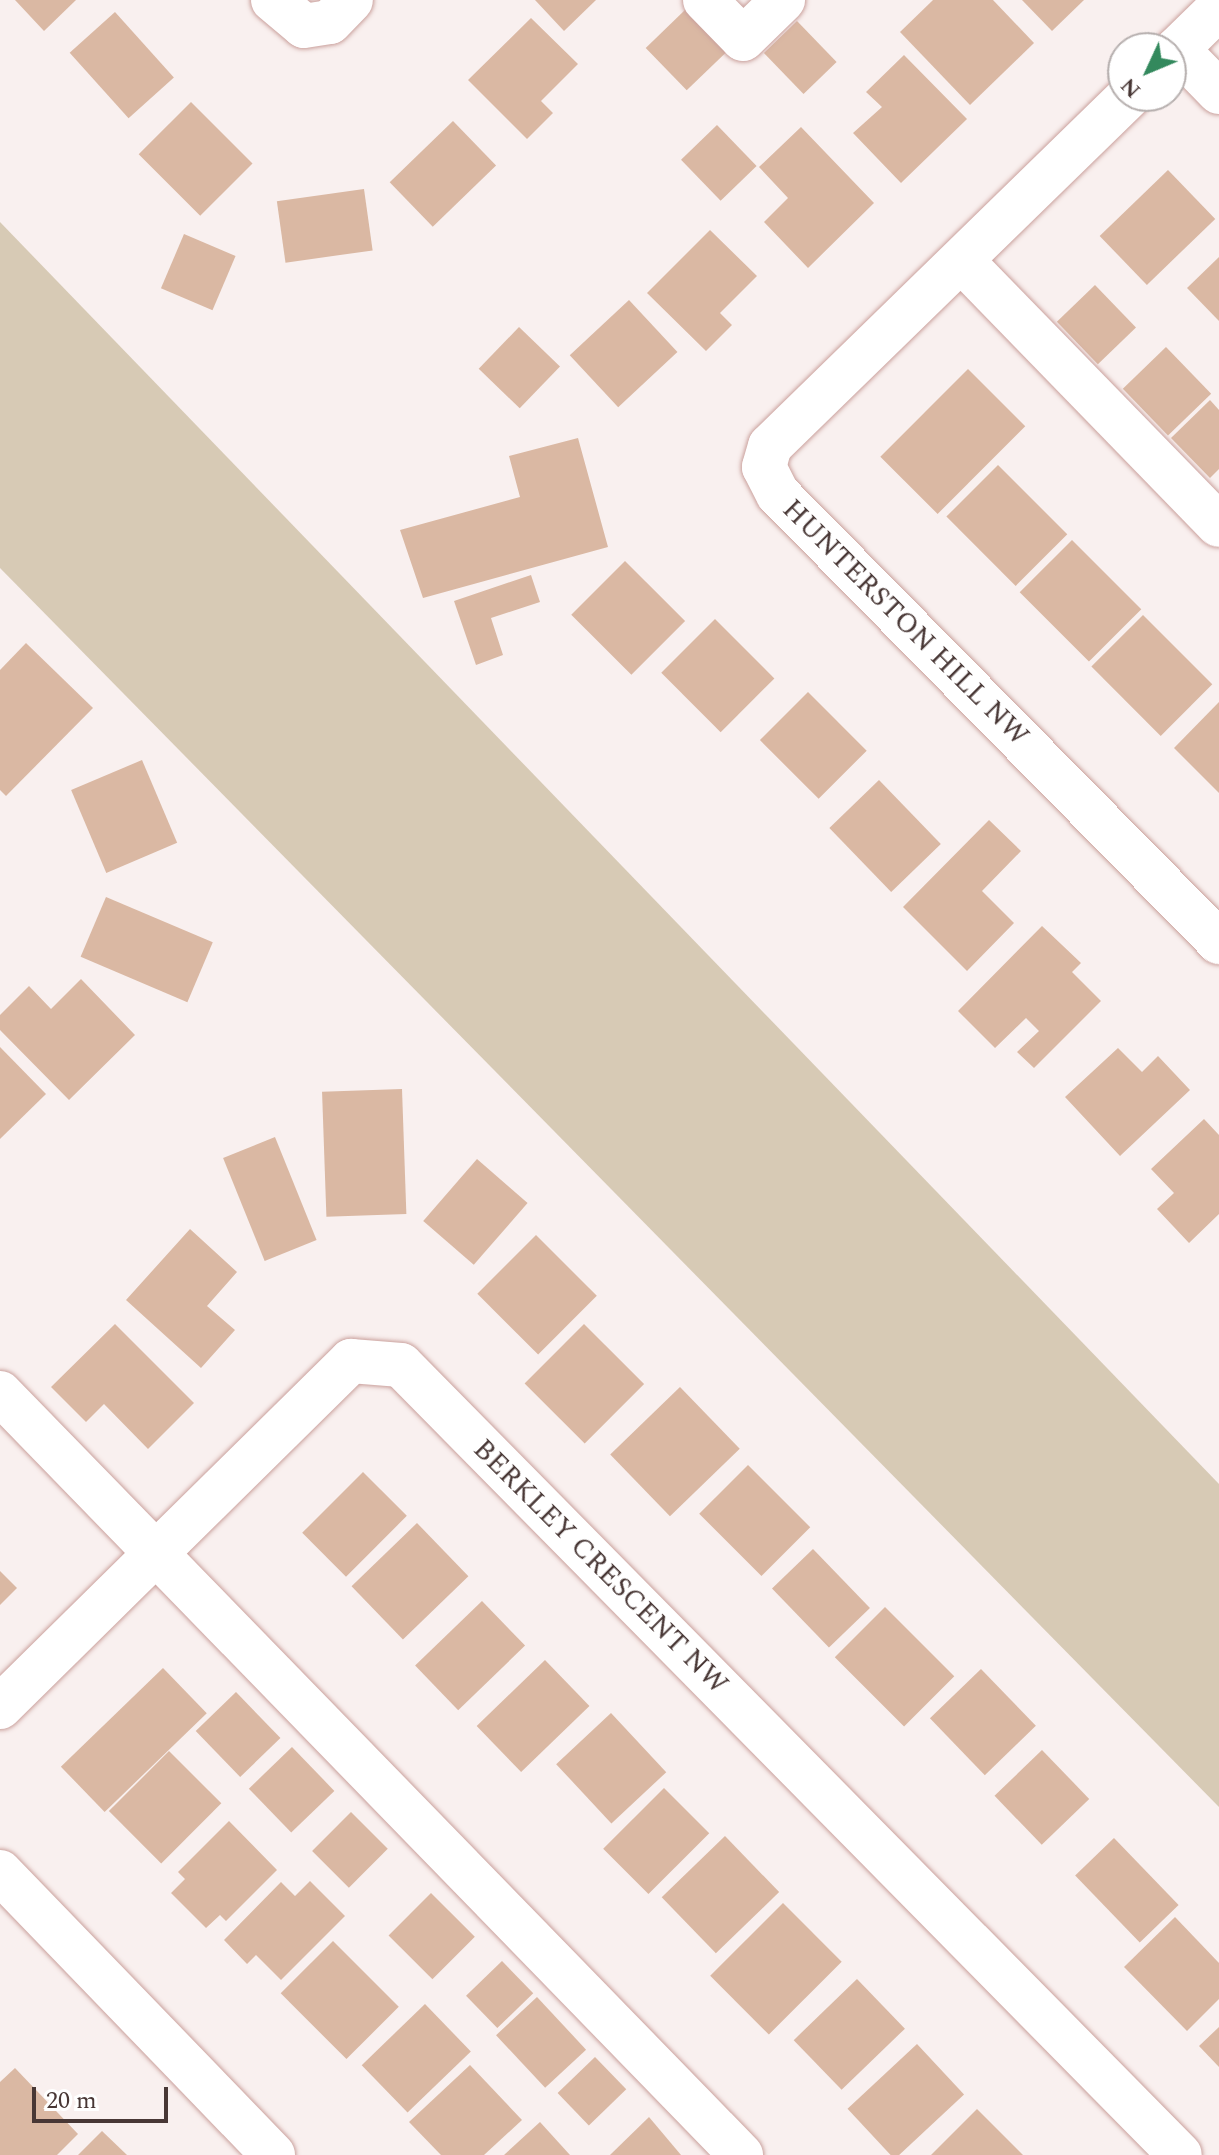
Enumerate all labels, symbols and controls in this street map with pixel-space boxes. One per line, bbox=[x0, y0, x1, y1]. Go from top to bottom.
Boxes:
north arrow bbox=[1107, 32, 1187, 112]
text: N bbox=[1113, 70, 1149, 106]
street label: HUNTERSTON HILL NW bbox=[775, 493, 1035, 753]
street label: BERKLEY CRESCENT NW bbox=[466, 1433, 734, 1701]
scale bar bbox=[36, 2071, 172, 2121]
text: 20 m bbox=[46, 2083, 97, 2119]

